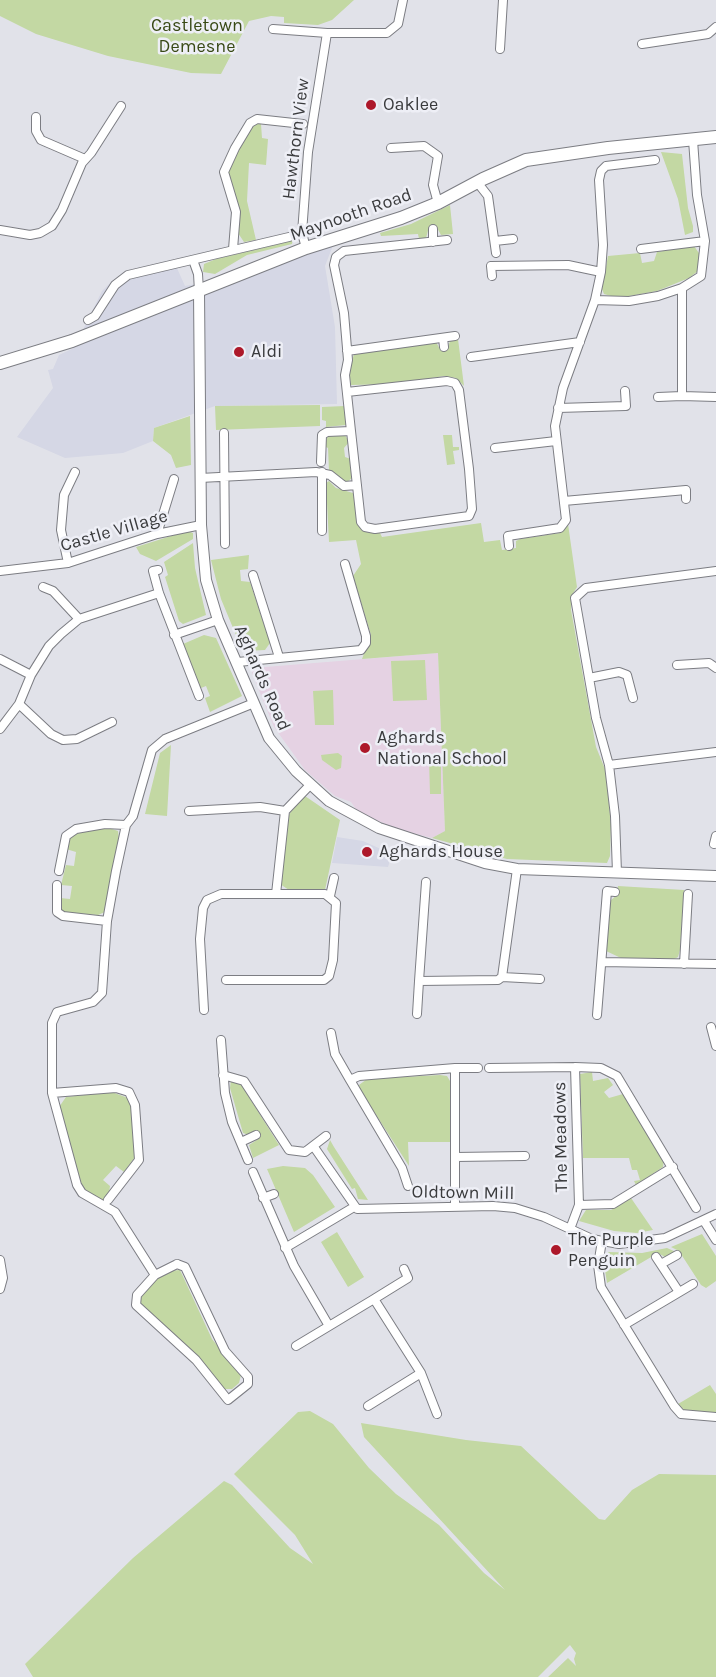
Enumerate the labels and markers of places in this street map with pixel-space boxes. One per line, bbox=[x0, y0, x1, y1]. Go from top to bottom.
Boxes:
place label: Oaklee bbox=[383, 94, 438, 116]
marker: Oaklee bbox=[364, 98, 378, 112]
place label: Aldi bbox=[251, 341, 282, 363]
marker: Aldi bbox=[232, 345, 246, 359]
place label: Aghards National School bbox=[377, 727, 507, 770]
marker: Aghards National School bbox=[358, 741, 372, 755]
place label: Aghards House bbox=[379, 841, 503, 863]
marker: Aghards House bbox=[360, 845, 374, 859]
place label: The Purple Penguin bbox=[568, 1229, 654, 1272]
marker: The Purple Penguin bbox=[549, 1243, 563, 1257]

